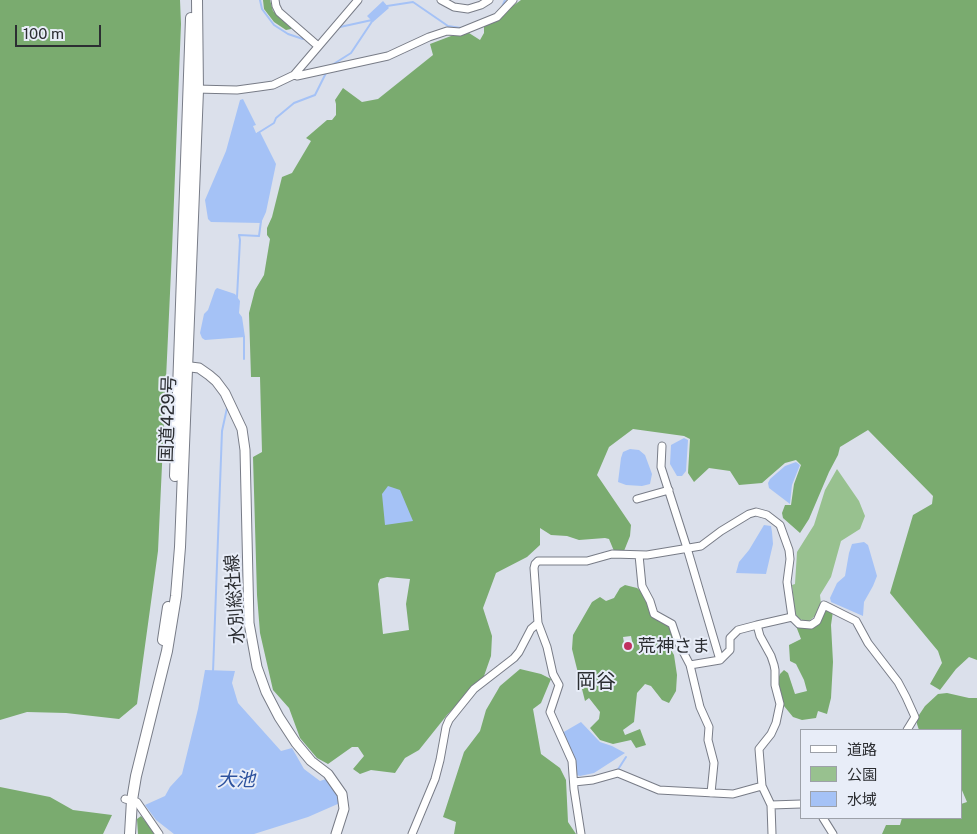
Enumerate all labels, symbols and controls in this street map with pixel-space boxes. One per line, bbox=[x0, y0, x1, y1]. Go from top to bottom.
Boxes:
scale bar bbox=[18, 15, 104, 47]
text: 100 m bbox=[23, 25, 64, 42]
street label: 国道429号 bbox=[156, 375, 180, 463]
street label: 水別総社線 bbox=[221, 553, 249, 645]
place label: 荒神さま bbox=[638, 635, 710, 657]
marker: 荒神さま bbox=[622, 640, 634, 652]
district label: 岡谷 bbox=[576, 670, 616, 694]
legend bbox=[800, 729, 962, 819]
text: 道路 bbox=[847, 741, 877, 758]
text: 公園 bbox=[847, 766, 877, 783]
water label: 大池 bbox=[217, 769, 255, 791]
text: 水域 bbox=[847, 791, 877, 808]

